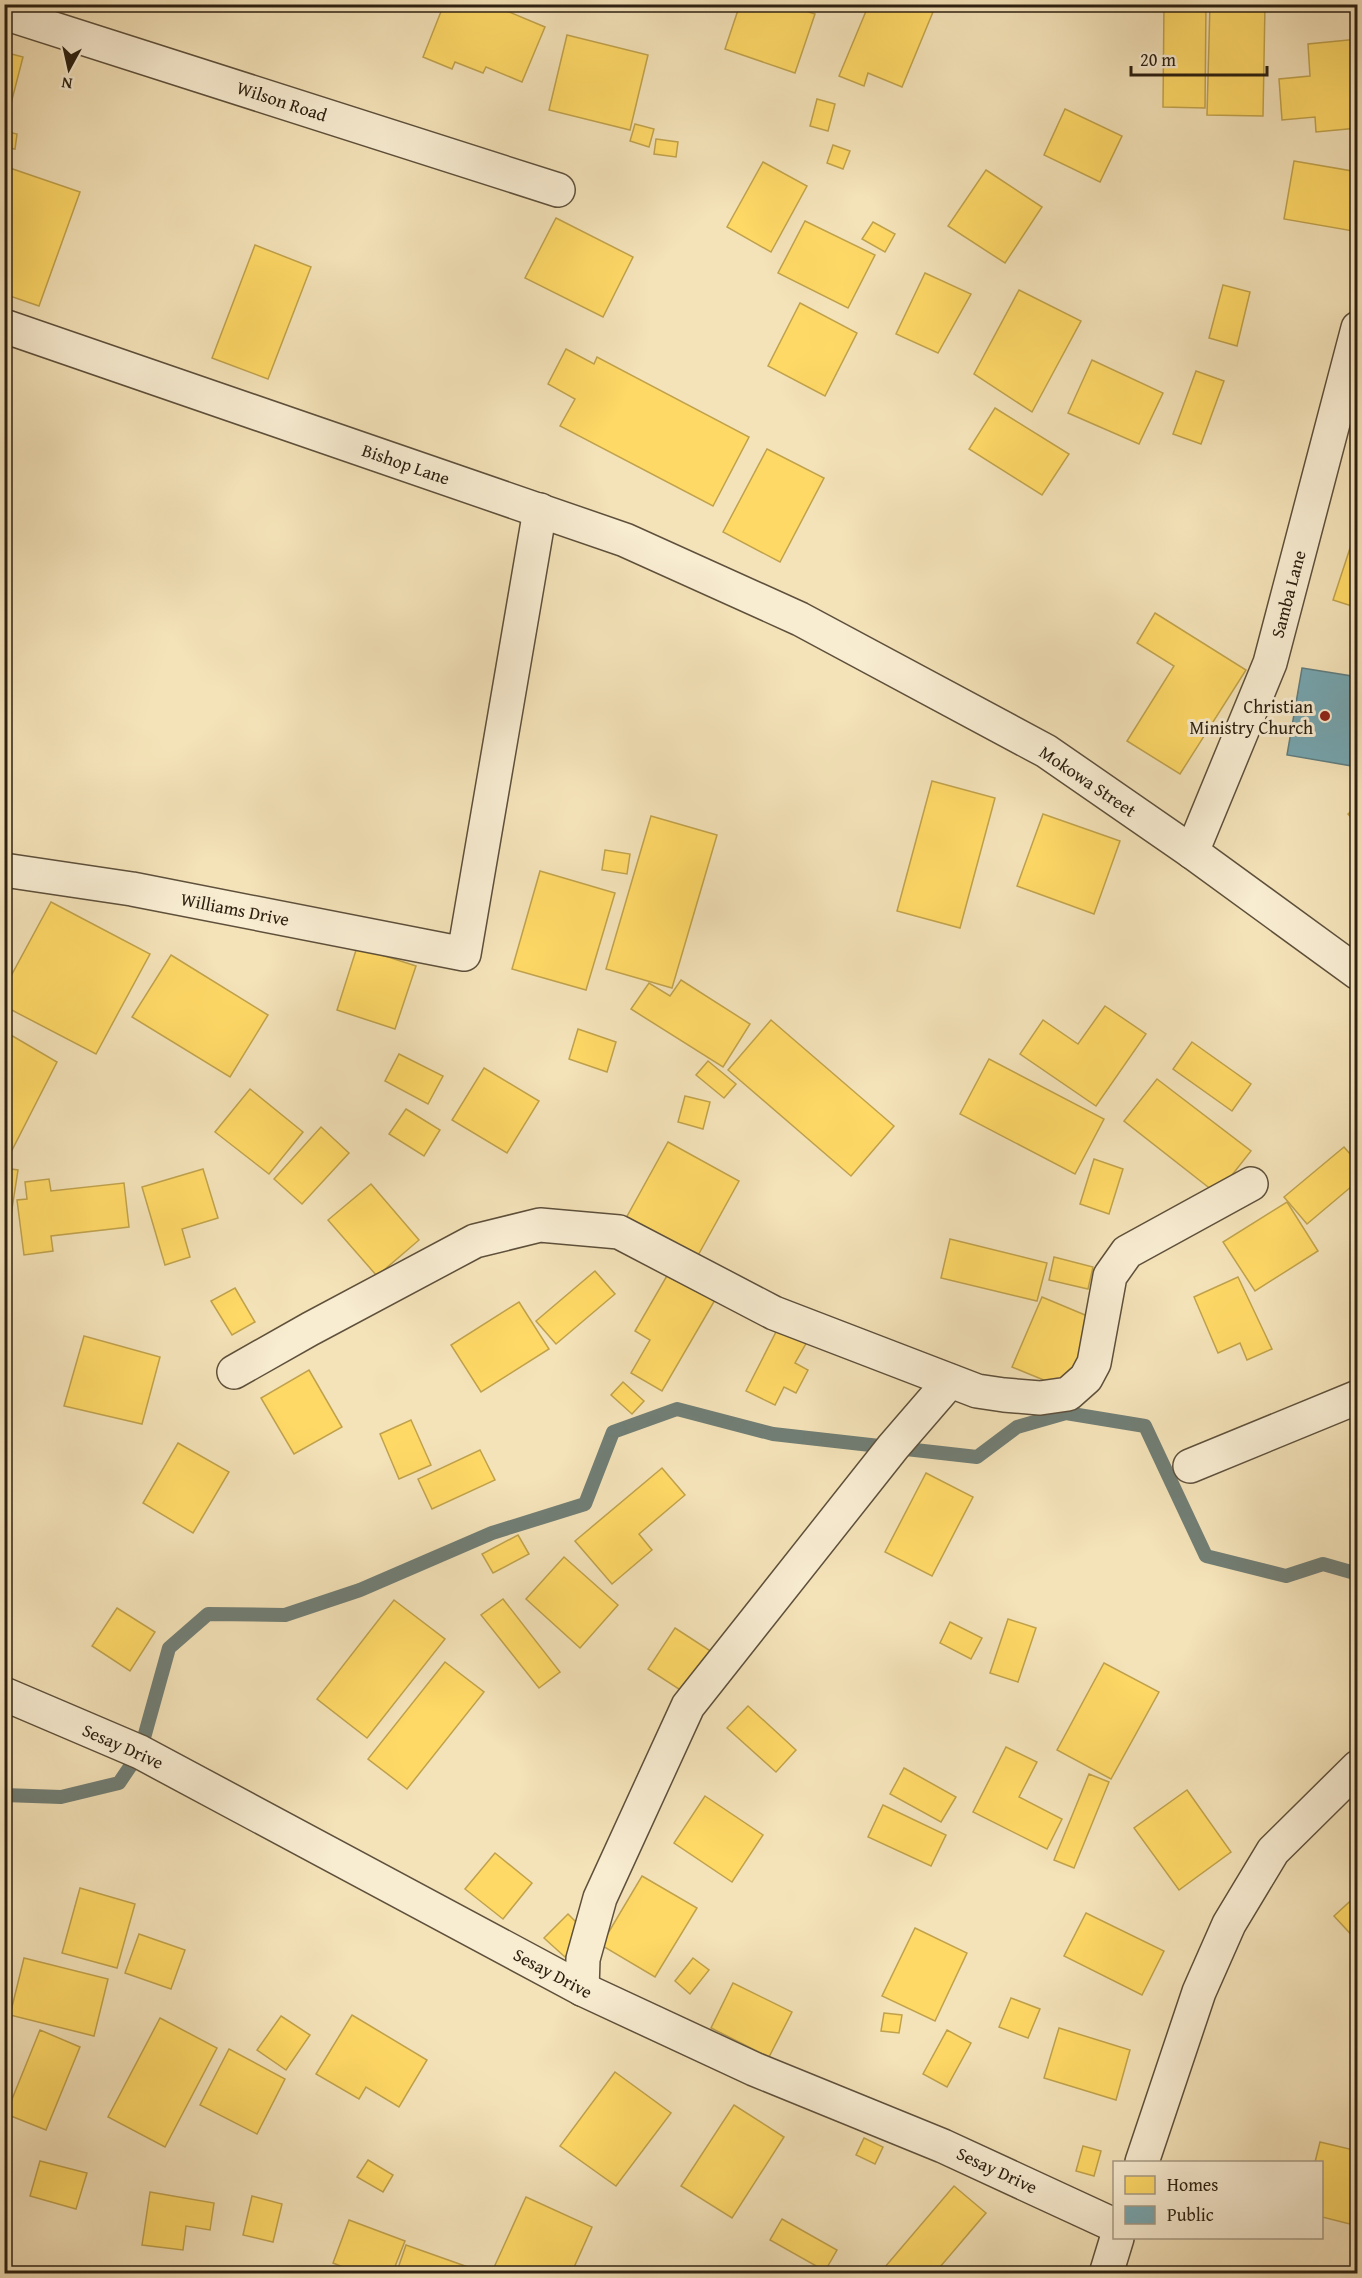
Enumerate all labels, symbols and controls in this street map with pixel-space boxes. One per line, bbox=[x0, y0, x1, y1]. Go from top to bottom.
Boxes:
north arrow bbox=[39, 39, 99, 99]
scale bar bbox=[1131, 39, 1268, 77]
text: 20 m bbox=[1140, 46, 1176, 73]
text: N bbox=[60, 71, 74, 96]
street label: Wilson Road bbox=[233, 74, 331, 128]
street label: Bishop Lane bbox=[358, 436, 454, 492]
street label: Samba Lane bbox=[1263, 547, 1313, 641]
place label: Christian Ministry Church bbox=[1190, 693, 1313, 741]
marker: Christian Ministry Church bbox=[1318, 709, 1332, 723]
street label: Mokowa Street bbox=[1034, 738, 1143, 824]
street label: Williams Drive bbox=[178, 885, 292, 933]
street label: Sesay Drive bbox=[78, 1716, 168, 1776]
street label: Sesay Drive bbox=[509, 1941, 597, 2005]
street label: Sesay Drive bbox=[952, 2140, 1042, 2200]
legend bbox=[1113, 2161, 1323, 2239]
text: Homes bbox=[1167, 2171, 1218, 2198]
text: Public bbox=[1167, 2201, 1214, 2228]

